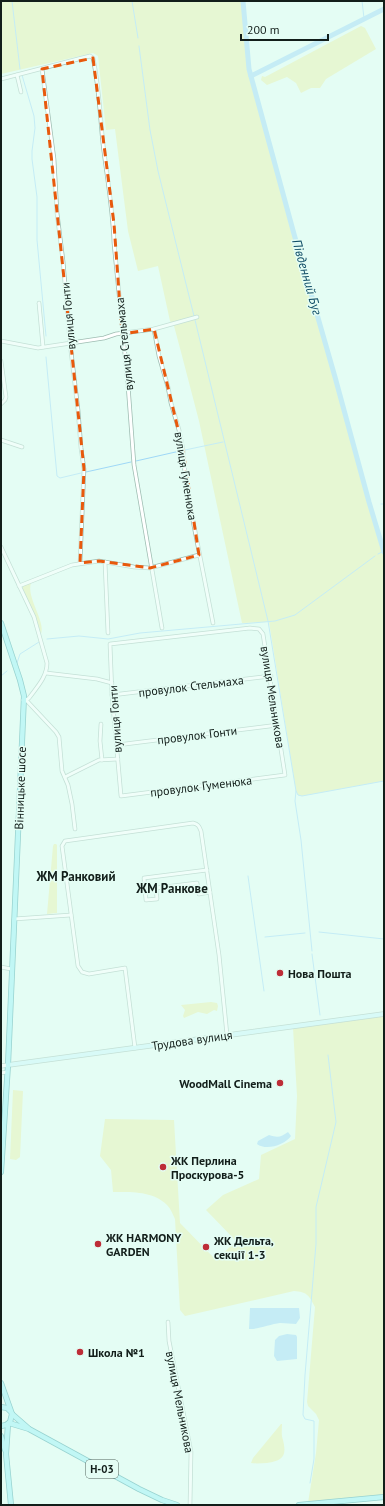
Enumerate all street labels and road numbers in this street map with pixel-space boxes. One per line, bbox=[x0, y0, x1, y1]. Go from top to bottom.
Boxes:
street label: вулиця Гонти bbox=[58, 282, 78, 350]
street label: вулиця Стельмаха bbox=[112, 297, 136, 391]
street label: вулиця Гуменюка bbox=[172, 431, 200, 522]
street label: вулиця Мельникова bbox=[258, 645, 289, 749]
street label: провулок Стельмаха bbox=[137, 672, 245, 700]
street label: вулиця Гонти bbox=[105, 685, 125, 753]
street label: провулок Гонти bbox=[156, 723, 238, 747]
street label: Вінницьке шосе bbox=[11, 746, 29, 830]
street label: провулок Гуменюка bbox=[149, 772, 253, 800]
street label: Трудова вулиця bbox=[151, 1027, 233, 1053]
street label: вулиця Мельникова bbox=[163, 1350, 197, 1454]
road number: Н-03 bbox=[86, 1460, 118, 1478]

